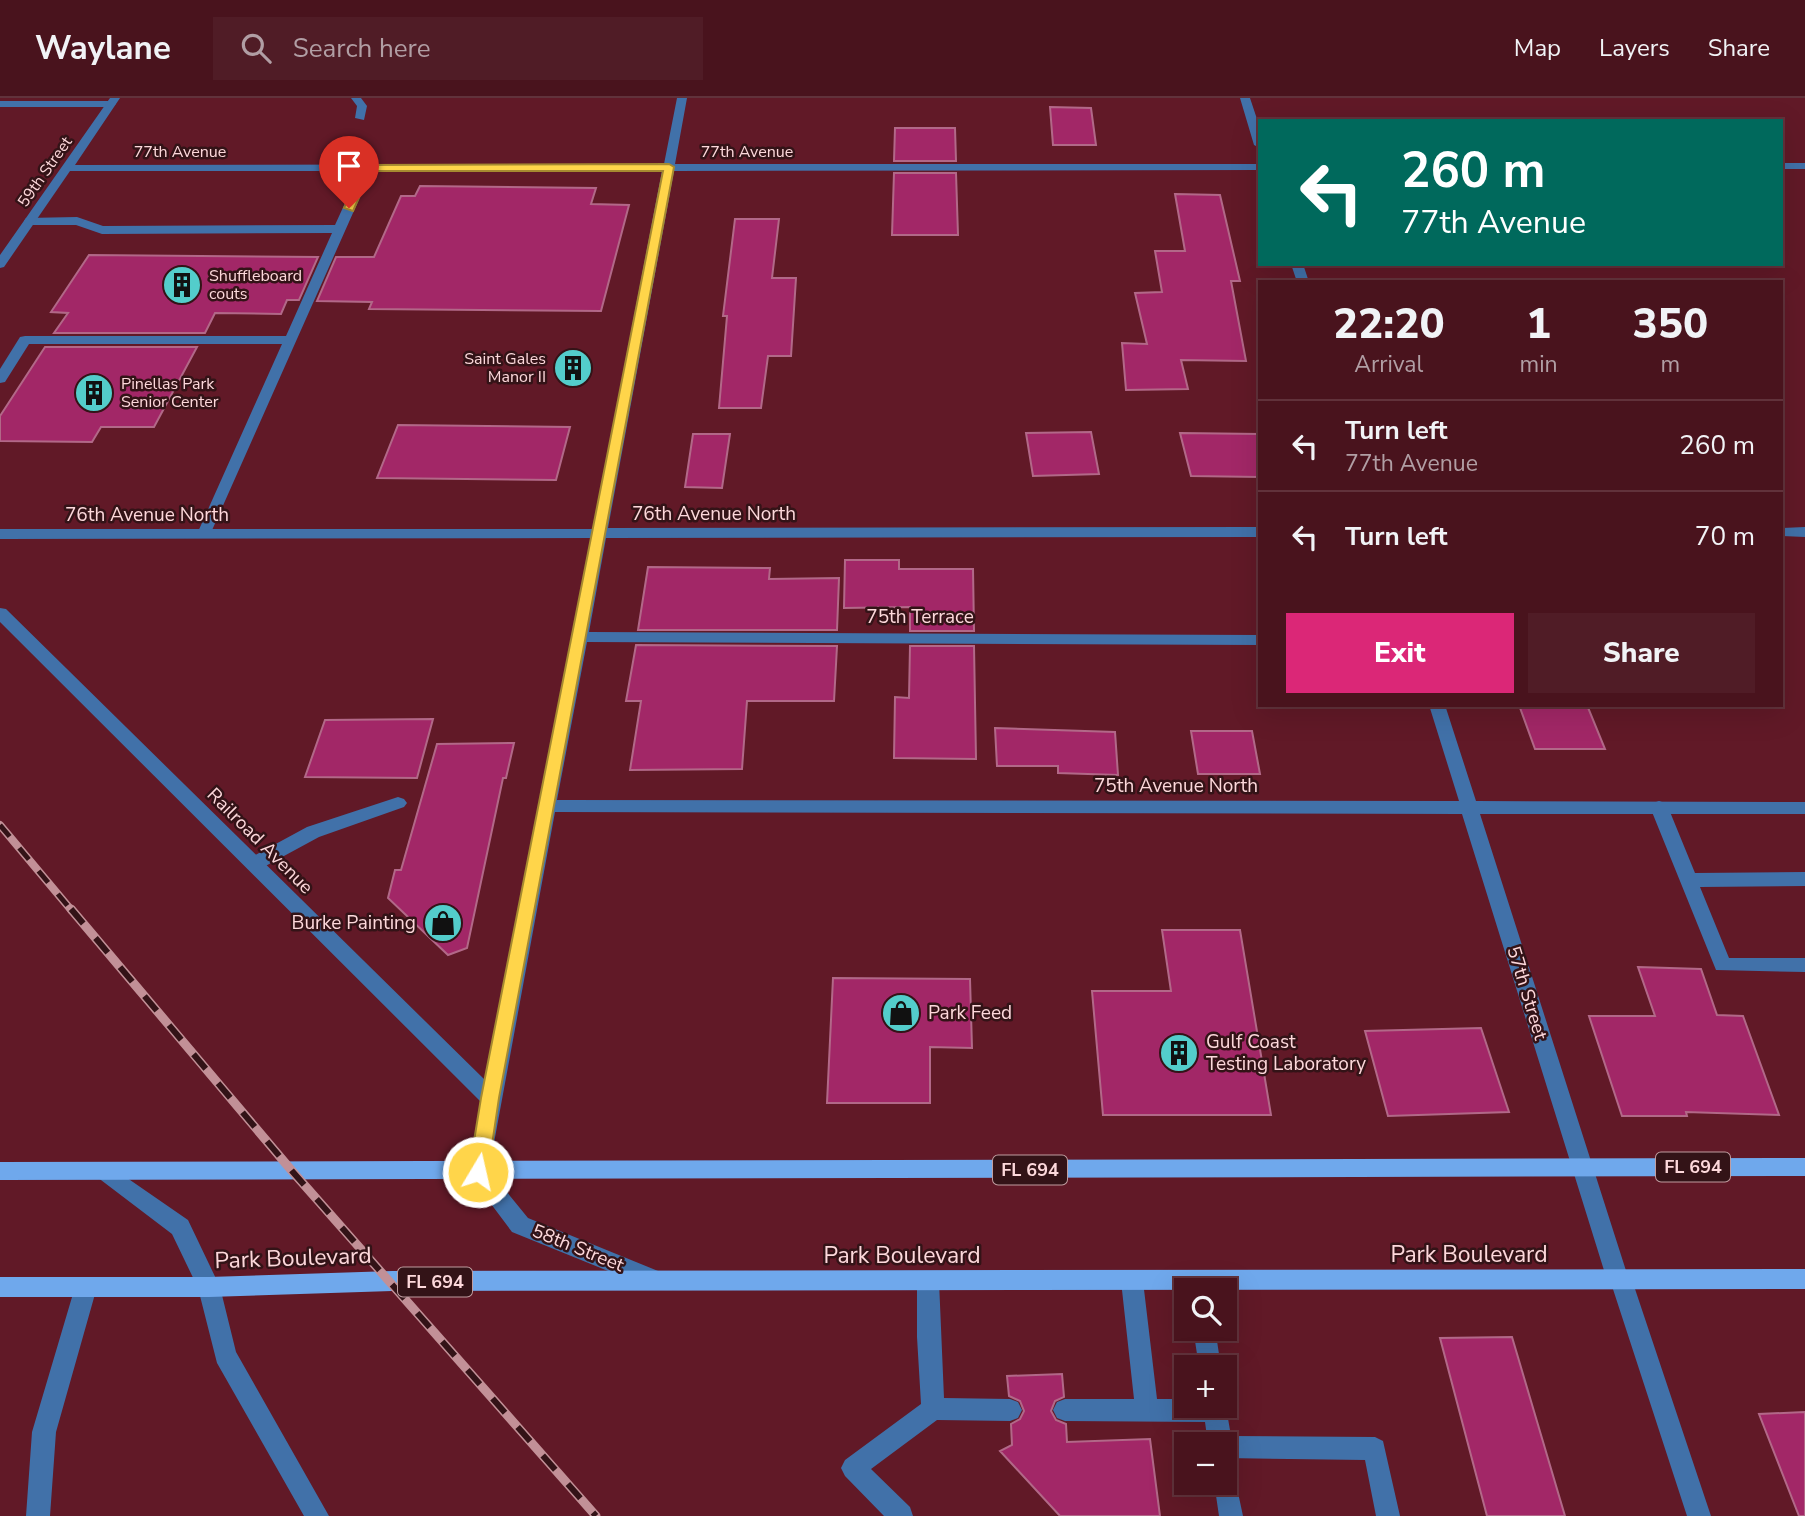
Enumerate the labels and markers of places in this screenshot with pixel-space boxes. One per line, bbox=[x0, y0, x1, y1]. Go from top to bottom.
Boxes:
pin bbox=[319, 136, 379, 208]
building icon: Shuffleboard couts bbox=[161, 264, 203, 306]
place label: Shuffleboard couts bbox=[209, 265, 302, 305]
building icon: Saint Gales Manor II bbox=[552, 347, 594, 389]
place label: Saint Gales Manor II bbox=[464, 348, 546, 388]
building icon: Pinellas Park Senior Center bbox=[73, 372, 115, 414]
place label: Pinellas Park Senior Center bbox=[121, 373, 219, 413]
shop icon: Burke Painting bbox=[422, 902, 464, 944]
place label: Burke Painting bbox=[292, 910, 416, 936]
shop icon: Park Feed bbox=[880, 992, 922, 1034]
place label: Park Feed bbox=[928, 1000, 1012, 1026]
place label: Gulf Coast Testing Laboratory bbox=[1206, 1029, 1366, 1077]
building icon: Gulf Coast Testing Laboratory bbox=[1158, 1032, 1200, 1074]

